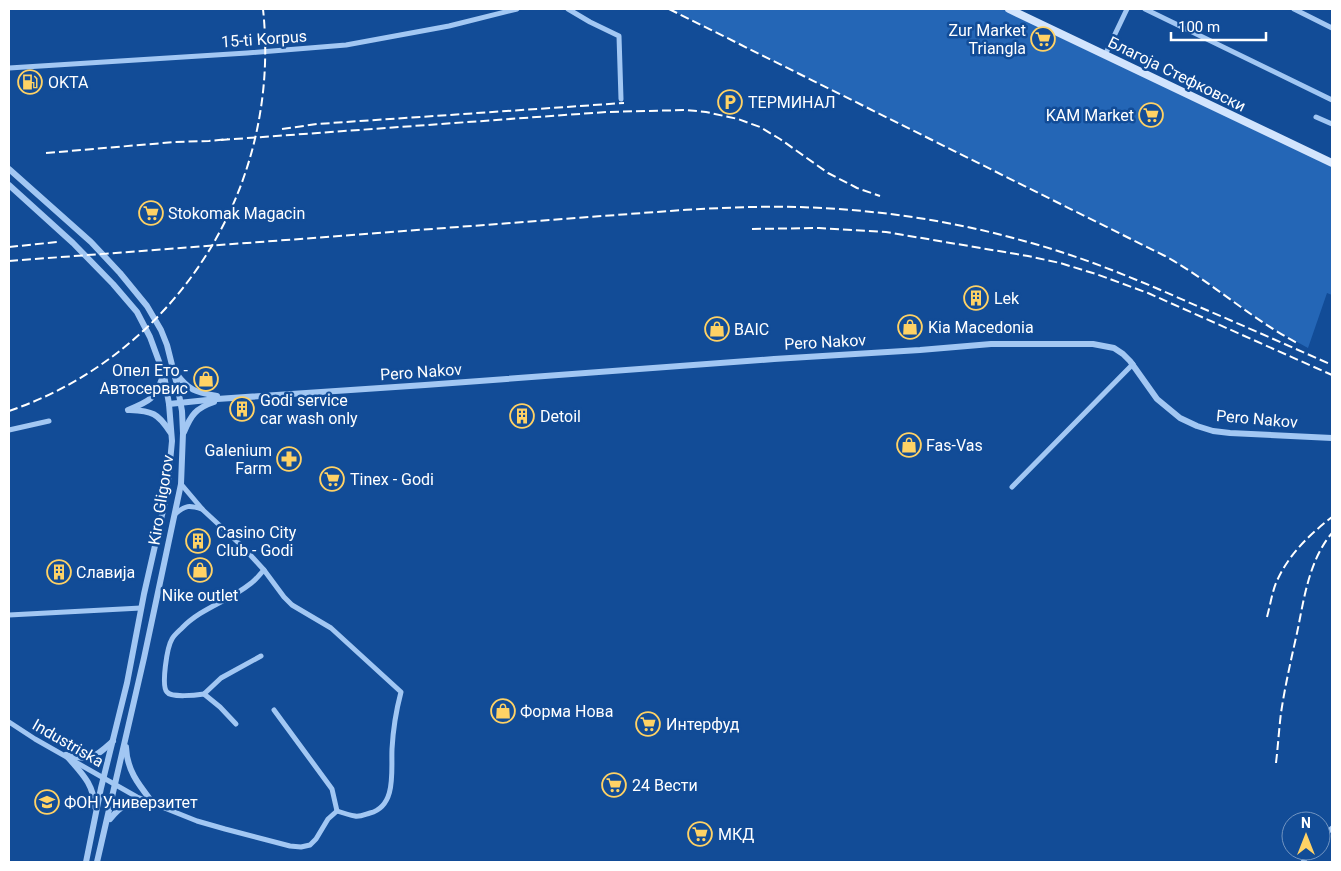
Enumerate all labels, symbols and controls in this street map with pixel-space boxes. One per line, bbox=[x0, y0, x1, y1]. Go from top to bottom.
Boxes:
scale bar bbox=[1171, 10, 1266, 42]
text: 100 m bbox=[1178, 18, 1220, 36]
place label: Zur Market Triangla bbox=[949, 21, 1026, 58]
supermarket icon: Zur Market Triangla bbox=[1030, 26, 1056, 52]
street label: 15-ti Korpus bbox=[220, 27, 308, 51]
street label: Благоја Стефковски bbox=[1105, 32, 1249, 116]
fuel station icon: OKTA bbox=[17, 69, 43, 95]
place label: OKTA bbox=[48, 73, 89, 92]
parking icon: ТЕРМИНАЛ bbox=[717, 89, 743, 115]
place label: ТЕРМИНАЛ bbox=[748, 93, 836, 112]
supermarket icon: KAM Market bbox=[1138, 102, 1164, 128]
place label: KAM Market bbox=[1046, 106, 1134, 125]
supermarket icon: Stokomak Magacin bbox=[138, 200, 164, 226]
place label: Stokomak Magacin bbox=[168, 204, 305, 223]
building icon: Lek bbox=[963, 285, 989, 311]
place label: Lek bbox=[994, 289, 1020, 308]
shop icon: Kia Macedonia bbox=[897, 314, 923, 340]
shop icon: BAIC bbox=[704, 316, 730, 342]
place label: Kia Macedonia bbox=[928, 318, 1034, 337]
place label: BAIC bbox=[734, 320, 769, 339]
street label: Pero Nakov bbox=[784, 330, 867, 354]
street label: Pero Nakov bbox=[380, 360, 463, 384]
place label: Опел Ето - Автосервис bbox=[99, 361, 189, 398]
shop icon: Опел Ето - Автосервис bbox=[193, 366, 219, 392]
place label: Godi service car wash only bbox=[260, 391, 358, 428]
building icon: Godi service car wash only bbox=[229, 396, 255, 422]
building icon: Detoil bbox=[509, 403, 535, 429]
street label: Pero Nakov bbox=[1215, 406, 1299, 432]
place label: Detoil bbox=[540, 407, 581, 426]
shop icon: Fas-Vas bbox=[896, 432, 922, 458]
place label: Fas-Vas bbox=[926, 436, 983, 455]
place label: Galenium Farm bbox=[204, 441, 272, 478]
pharmacy icon: Galenium Farm bbox=[276, 446, 302, 472]
street label: Kiro Gligorov bbox=[144, 453, 178, 546]
supermarket icon: Tinex - Godi bbox=[319, 466, 345, 492]
place label: Tinex - Godi bbox=[350, 470, 434, 489]
place label: Casino City Club - Godi bbox=[216, 523, 297, 560]
building icon: Casino City Club - Godi bbox=[185, 528, 211, 554]
shop icon: Nike outlet bbox=[187, 557, 213, 583]
building icon: Славија bbox=[46, 559, 72, 585]
place label: Славија bbox=[76, 563, 135, 582]
place label: Nike outlet bbox=[162, 586, 238, 605]
shop icon: Форма Нова bbox=[490, 698, 516, 724]
place label: Форма Нова bbox=[520, 702, 613, 721]
supermarket icon: Интерфуд bbox=[635, 711, 661, 737]
street label: Industriska bbox=[29, 715, 107, 771]
place label: Интерфуд bbox=[666, 715, 740, 734]
supermarket icon: 24 Вести bbox=[601, 772, 627, 798]
place label: 24 Вести bbox=[632, 776, 698, 795]
school or university icon: ФОН Универзитет bbox=[34, 789, 60, 815]
place label: ФОН Универзитет bbox=[64, 793, 198, 812]
north arrow bbox=[1281, 811, 1331, 861]
text: N bbox=[1301, 815, 1311, 831]
supermarket icon: МКД bbox=[687, 821, 713, 847]
place label: МКД bbox=[718, 825, 754, 844]

